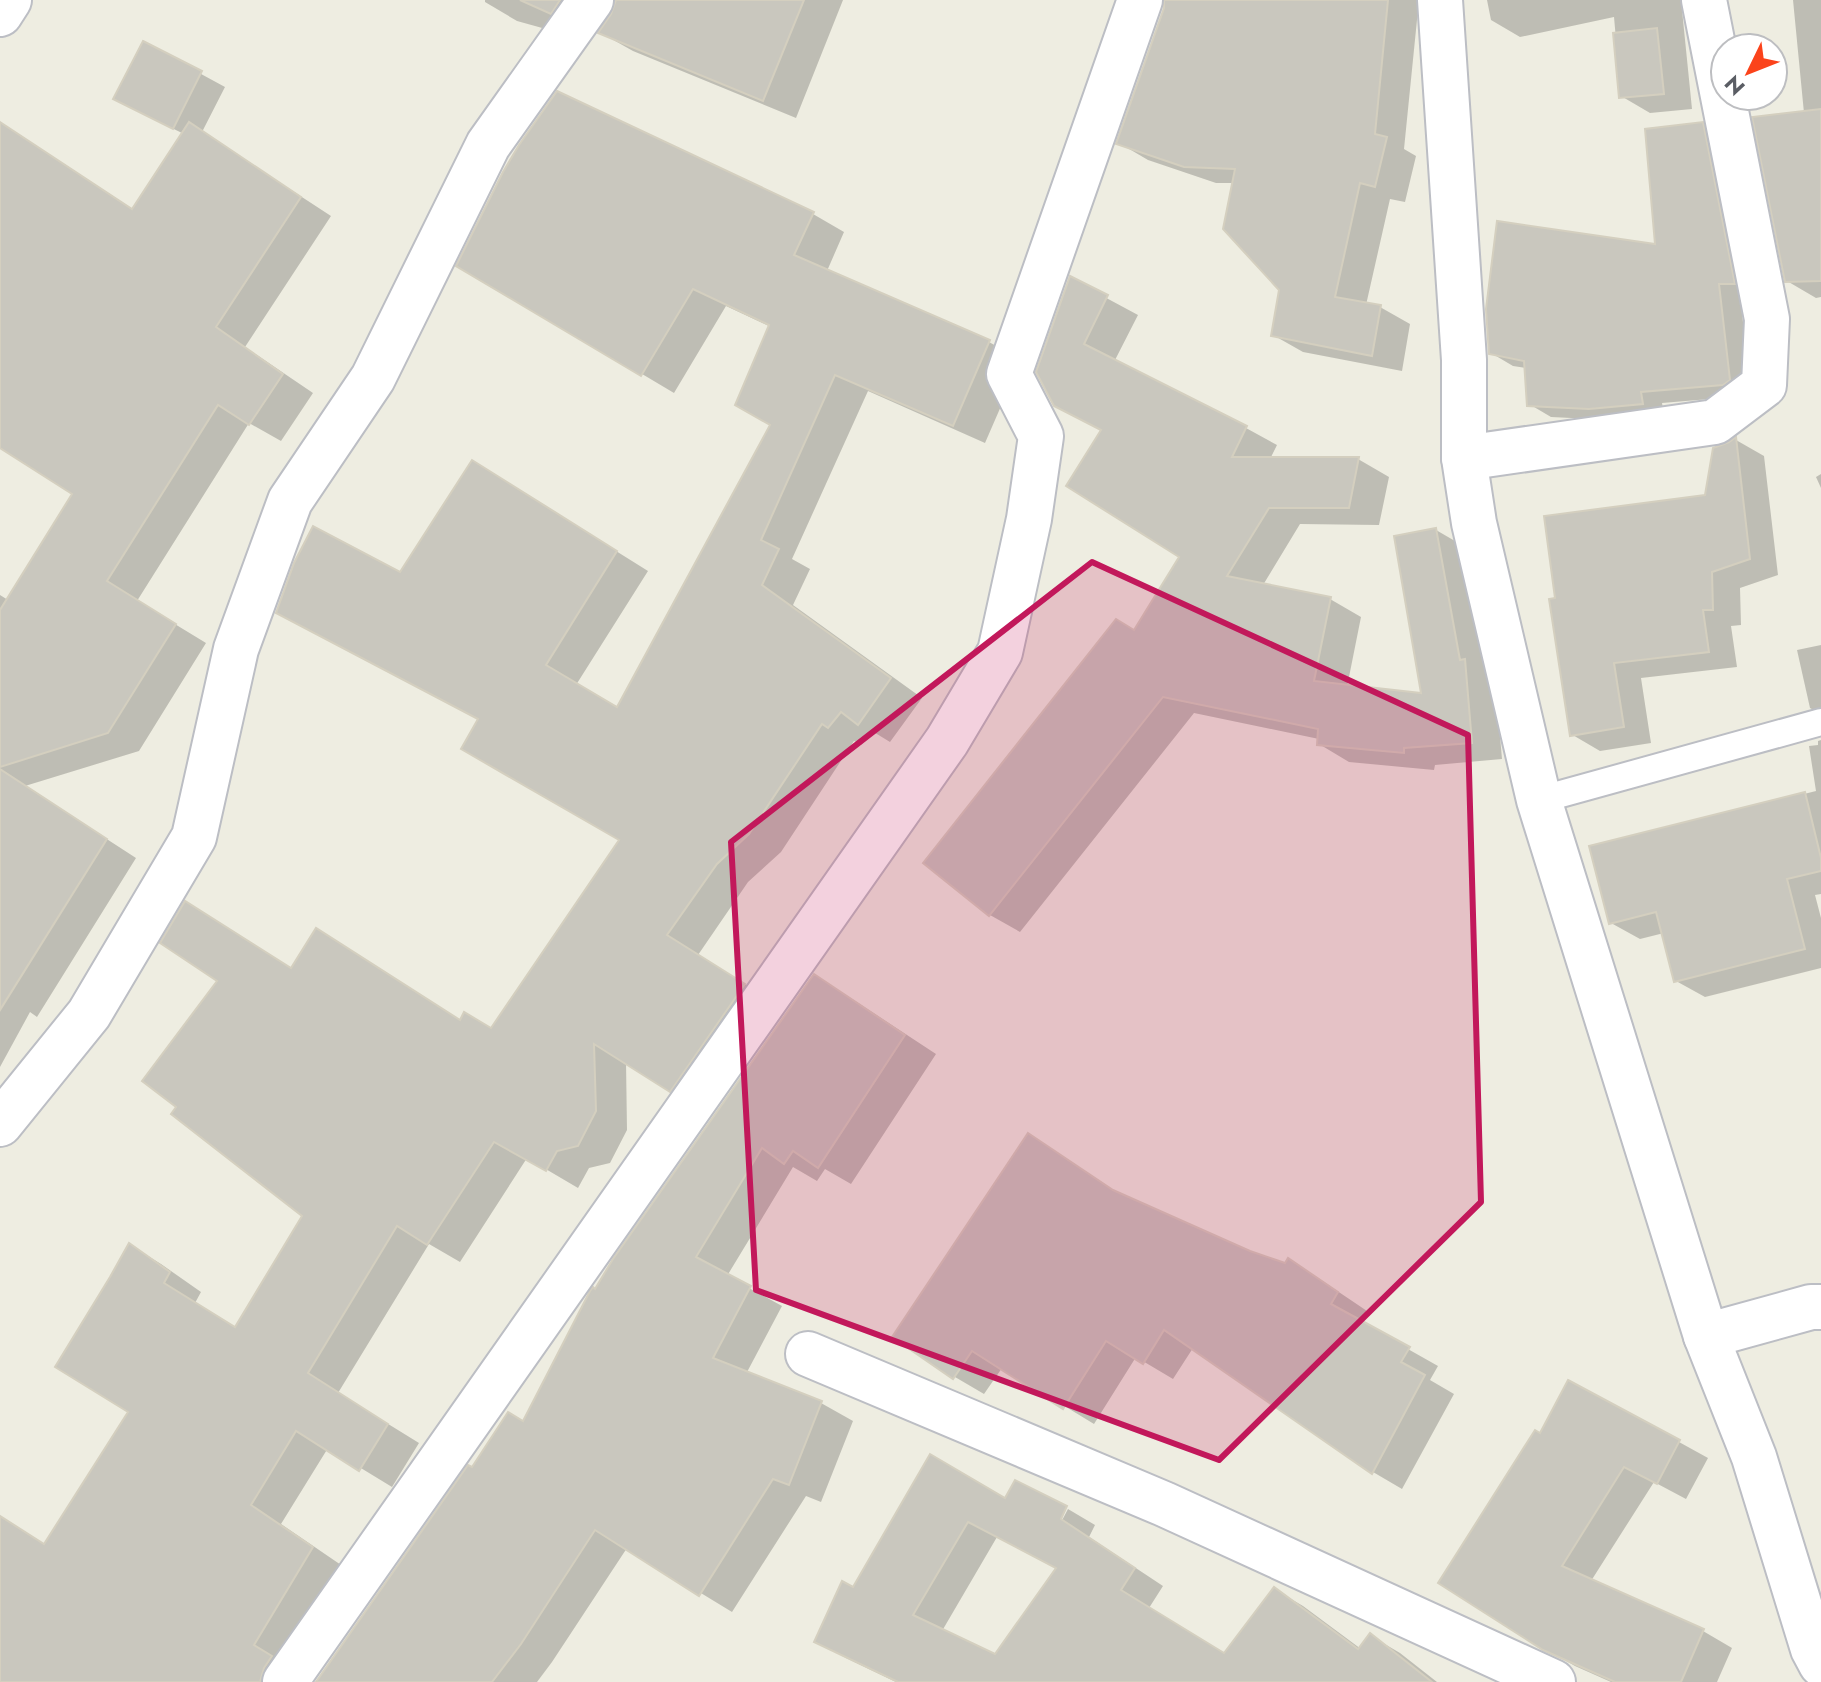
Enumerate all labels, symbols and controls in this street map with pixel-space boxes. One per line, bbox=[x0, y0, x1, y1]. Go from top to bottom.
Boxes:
north arrow bbox=[1709, 32, 1789, 112]
text: N bbox=[1717, 68, 1752, 103]

